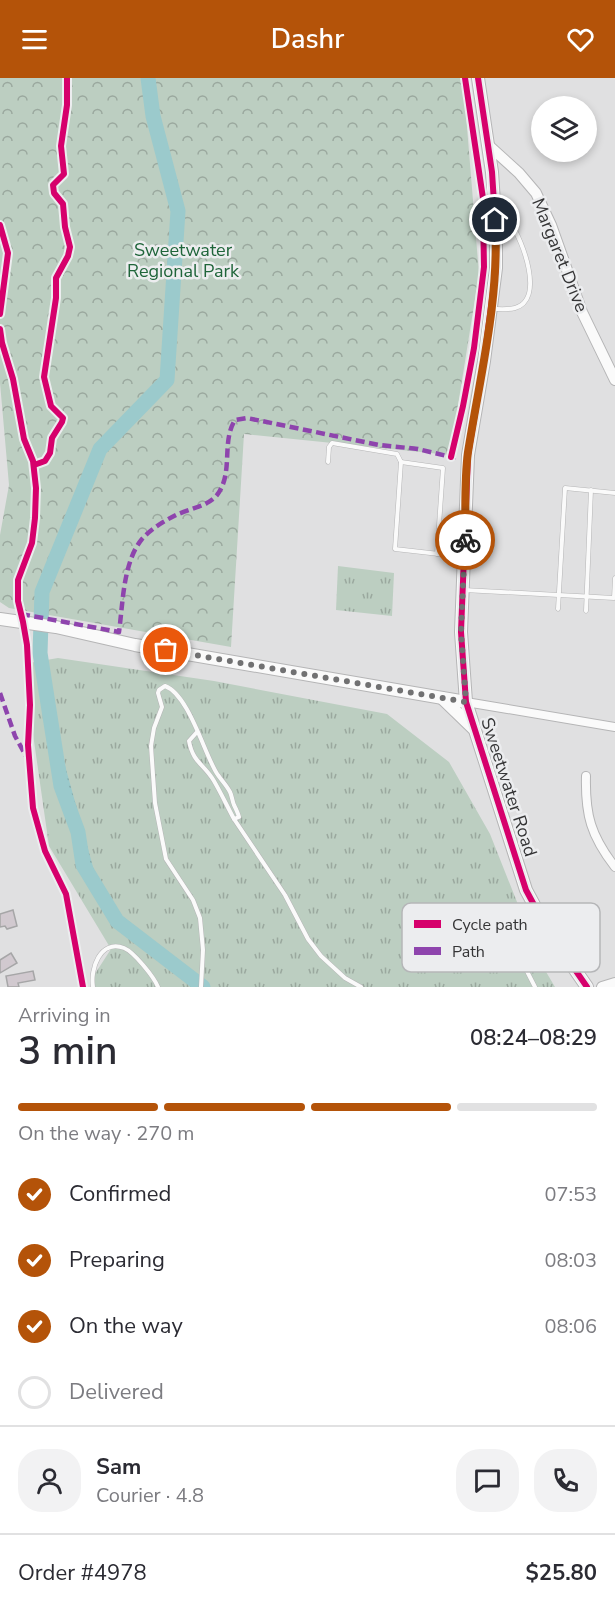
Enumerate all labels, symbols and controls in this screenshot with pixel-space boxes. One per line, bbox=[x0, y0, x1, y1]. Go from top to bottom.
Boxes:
text: Dashr bbox=[271, 21, 344, 58]
icon: menu bbox=[18, 23, 51, 56]
icon: heart bbox=[564, 23, 597, 56]
map controls bbox=[531, 96, 597, 162]
button: layers bbox=[531, 96, 597, 162]
pin bbox=[469, 194, 520, 245]
street label: Margaret Drive bbox=[526, 194, 594, 316]
icon: home bbox=[478, 203, 511, 236]
park label: Sweetwater Regional Park bbox=[127, 238, 240, 283]
courier bbox=[435, 510, 495, 570]
icon: bike bbox=[449, 524, 482, 557]
pin bbox=[140, 624, 191, 675]
icon: bag bbox=[149, 633, 182, 666]
street label: Sweetwater Road bbox=[475, 714, 543, 860]
legend bbox=[402, 903, 600, 972]
text: Cycle path bbox=[452, 914, 528, 936]
text: Path bbox=[452, 941, 485, 963]
text: Arriving in bbox=[18, 1002, 111, 1029]
text: 08:24–08:29 bbox=[470, 1023, 597, 1053]
text: 3 min bbox=[18, 1025, 117, 1078]
text: On the way · 270 m bbox=[18, 1120, 194, 1147]
icon: check bbox=[18, 1178, 51, 1211]
text: Confirmed bbox=[69, 1179, 171, 1209]
text: 07:53 bbox=[544, 1181, 597, 1208]
icon: check bbox=[18, 1244, 51, 1277]
text: Preparing bbox=[69, 1245, 165, 1275]
text: 08:03 bbox=[544, 1247, 597, 1274]
icon: check bbox=[18, 1310, 51, 1343]
text: On the way bbox=[69, 1311, 183, 1341]
text: 08:06 bbox=[544, 1313, 597, 1340]
text: Delivered bbox=[69, 1377, 164, 1407]
button: person bbox=[18, 1449, 81, 1512]
button: chat bbox=[456, 1449, 519, 1512]
button: phone bbox=[534, 1449, 597, 1512]
text: Sam bbox=[96, 1452, 141, 1482]
text: Courier · 4.8 bbox=[96, 1482, 204, 1509]
text: Order #4978 bbox=[18, 1558, 147, 1588]
text: $25.80 bbox=[526, 1558, 597, 1588]

